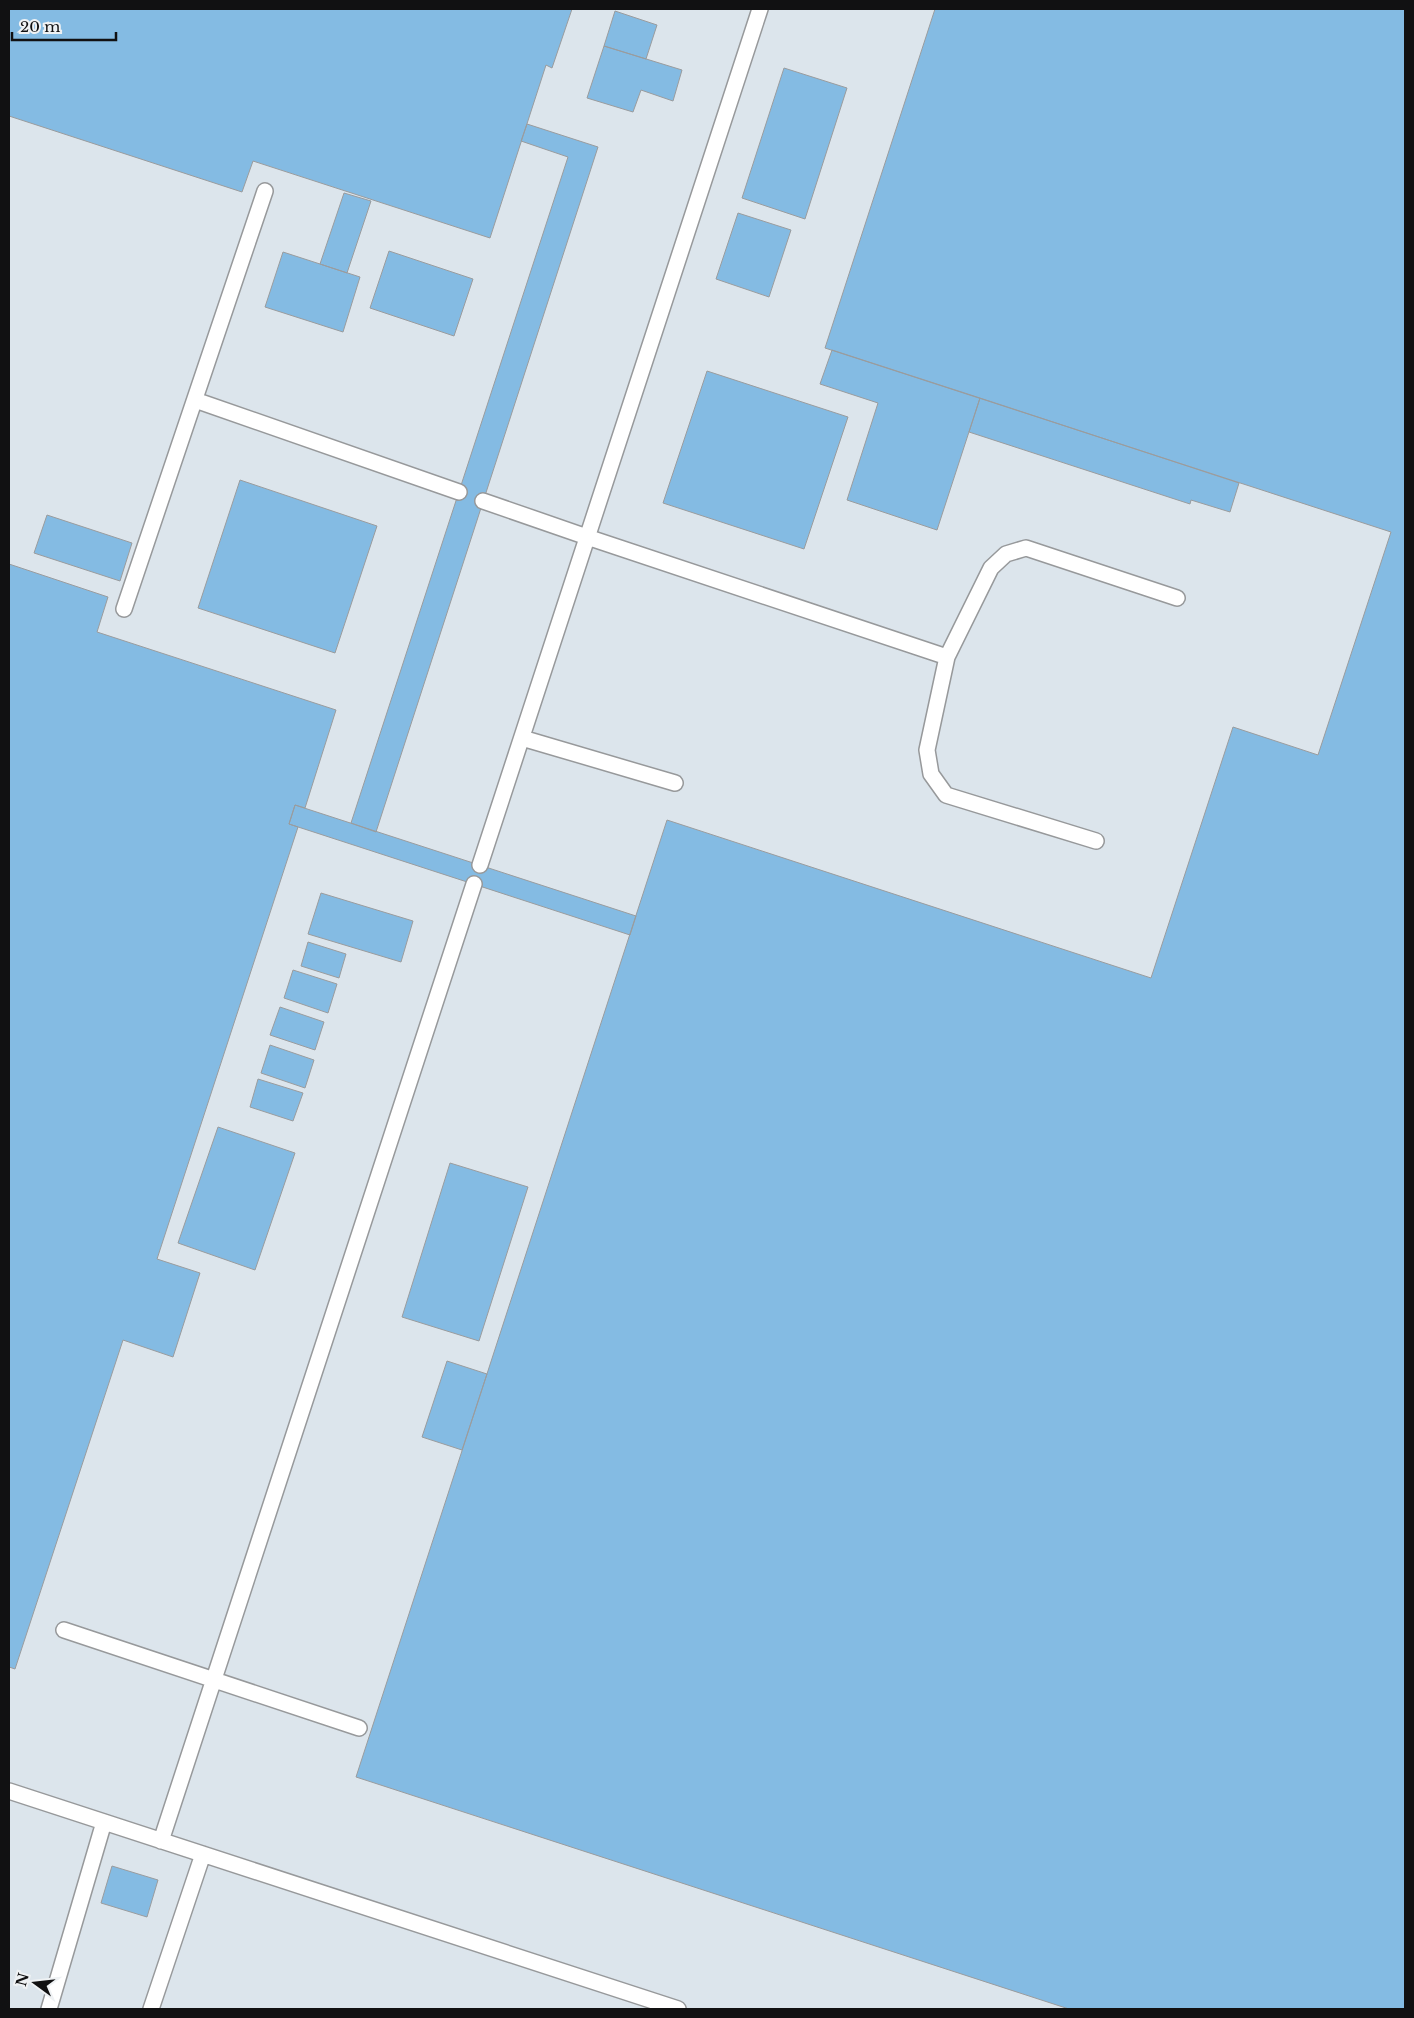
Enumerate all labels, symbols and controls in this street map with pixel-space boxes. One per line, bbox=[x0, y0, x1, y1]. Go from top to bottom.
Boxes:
scale bar bbox=[12, 10, 116, 42]
text: 20 m bbox=[20, 17, 60, 36]
north arrow bbox=[10, 1958, 60, 2008]
text: N bbox=[12, 1971, 33, 1988]

